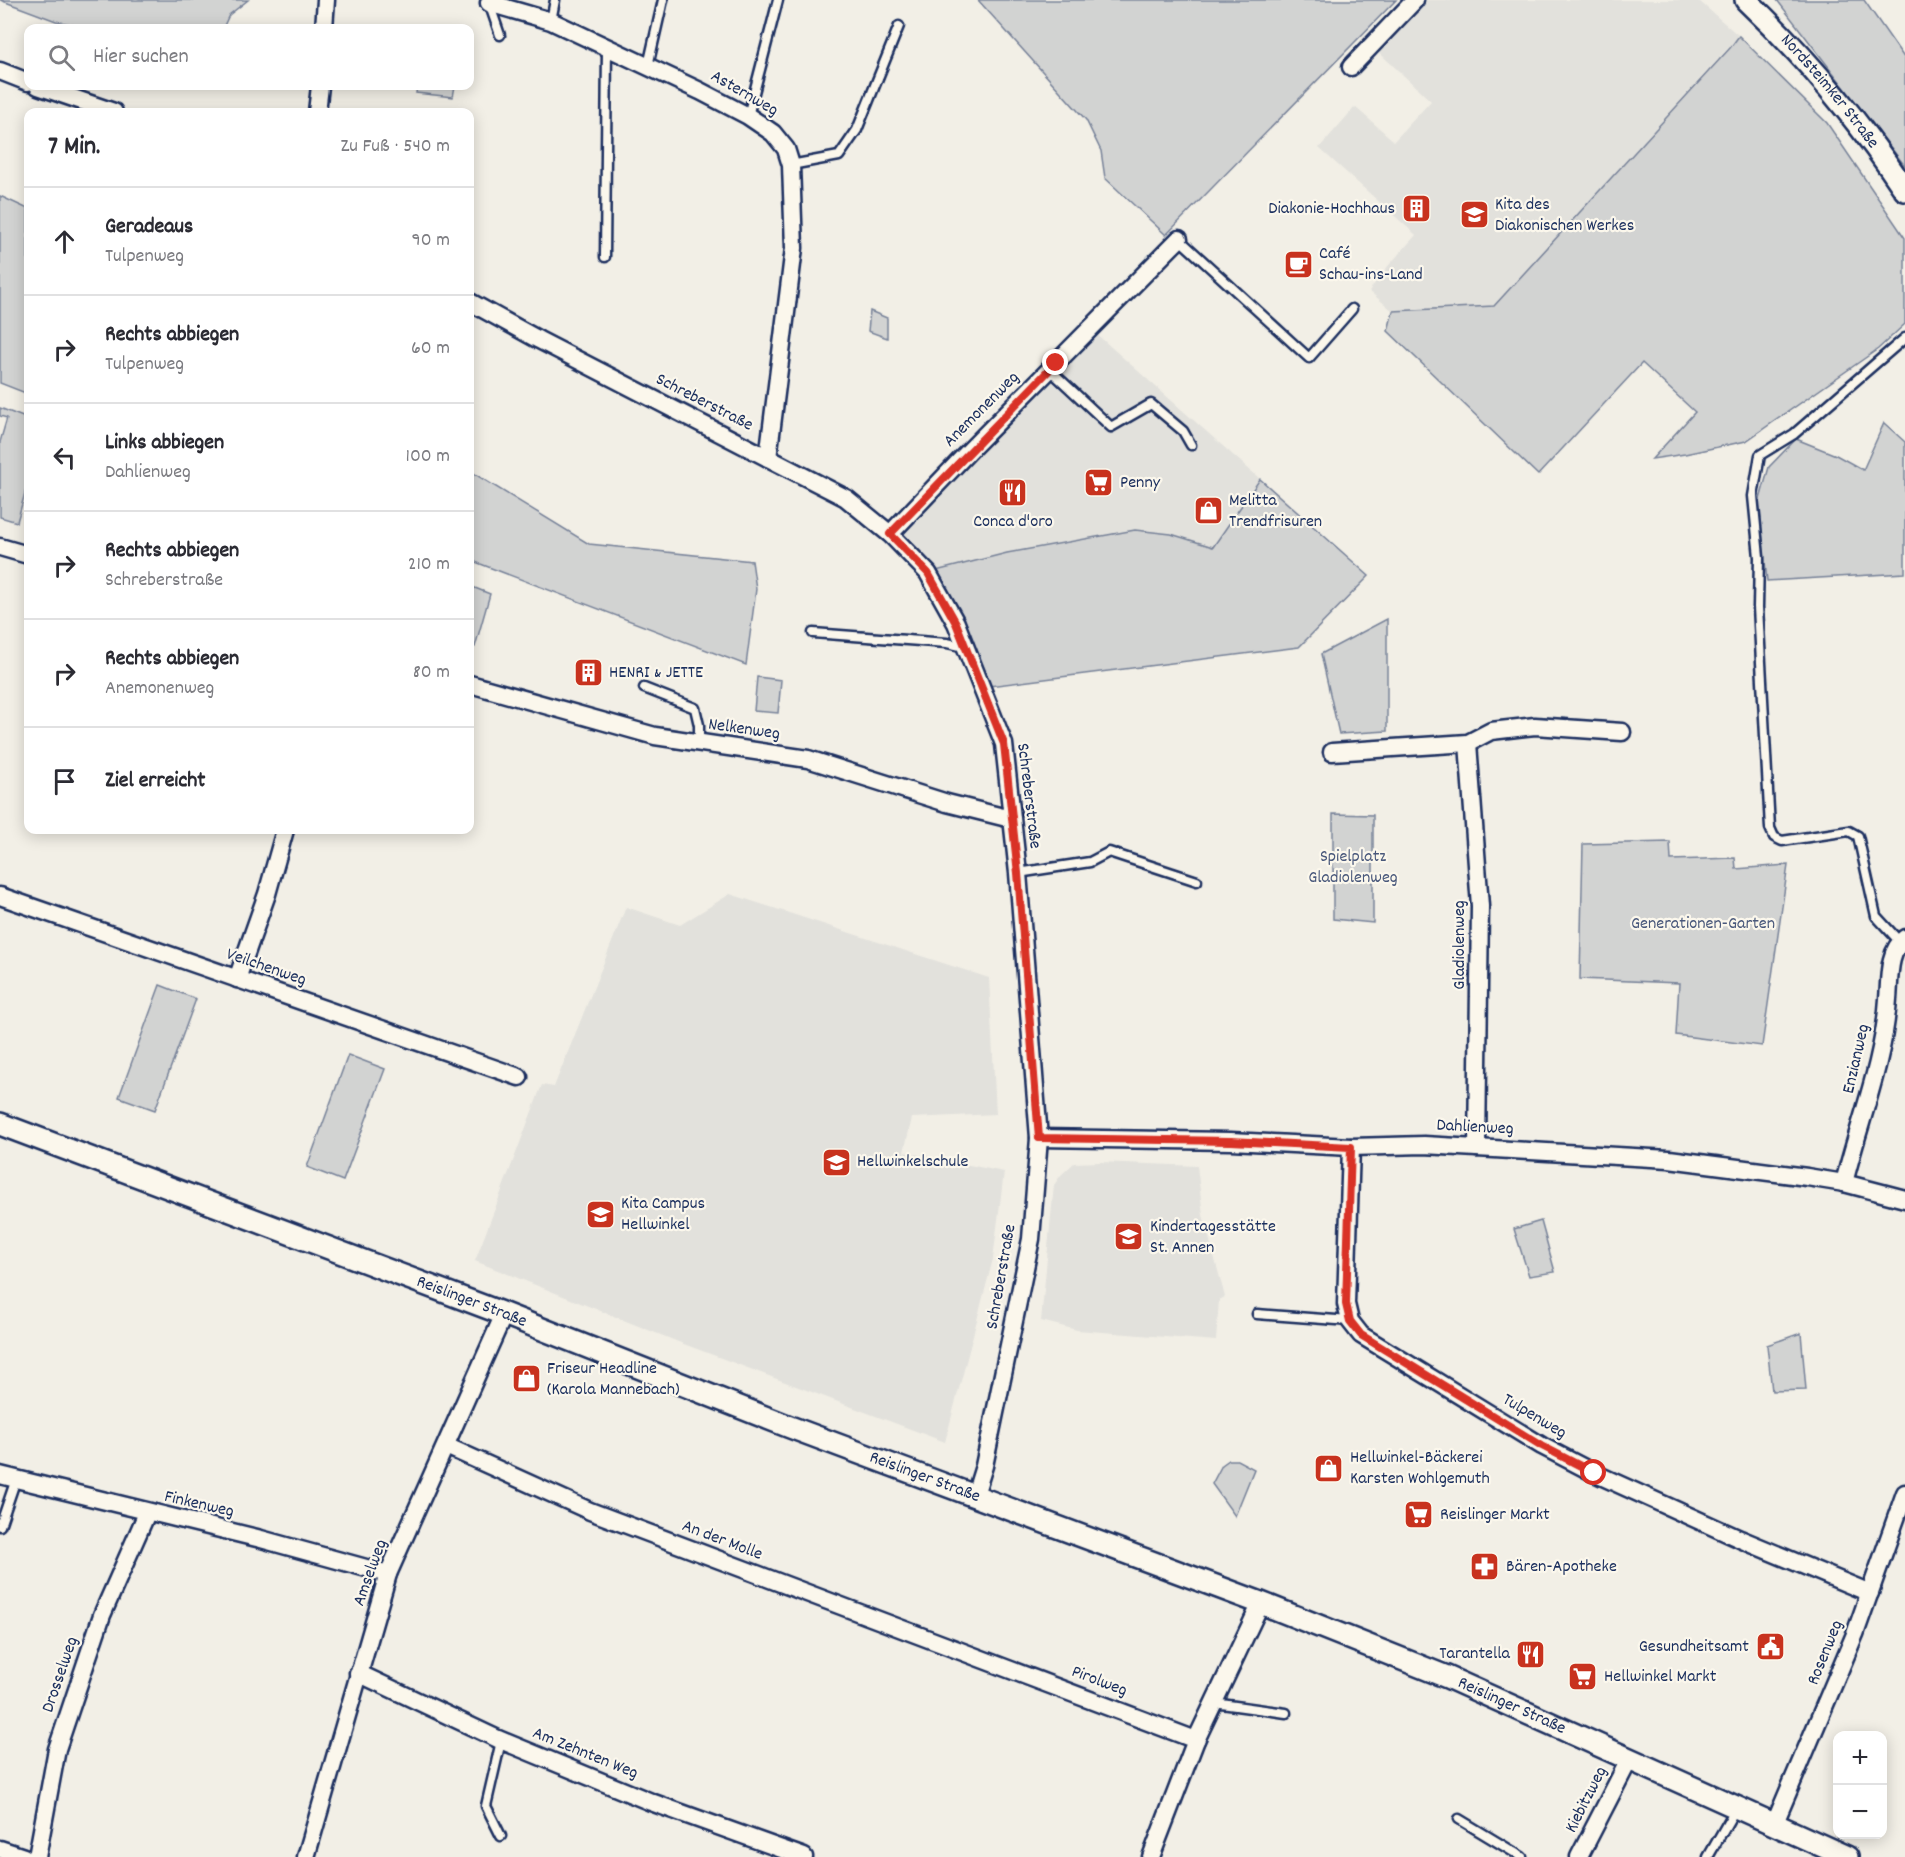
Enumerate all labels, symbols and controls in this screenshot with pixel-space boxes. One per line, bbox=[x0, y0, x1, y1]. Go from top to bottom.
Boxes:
search box bbox=[24, 24, 474, 90]
street label: Nordsteimker Straße bbox=[1774, 29, 1885, 154]
icon: search bbox=[45, 41, 78, 74]
text: Hier suchen bbox=[93, 42, 189, 73]
street label: Asternweg bbox=[706, 65, 783, 123]
text: 7 Min. bbox=[48, 129, 100, 166]
text: Zu Fuß · 540 m bbox=[340, 133, 450, 161]
building icon: Diakonie-Hochhaus bbox=[1400, 193, 1432, 225]
place label: Kita des Diakonischen Werkes bbox=[1495, 193, 1634, 239]
place label: Diakonie-Hochhaus bbox=[1268, 197, 1395, 222]
school or university icon: Kita des Diakonischen Werkes bbox=[1458, 199, 1490, 231]
text: Geradeaus bbox=[105, 212, 193, 243]
icon: ahead bbox=[48, 225, 81, 258]
text: 90 m bbox=[412, 227, 450, 255]
place label: Café Schau-ins-Land bbox=[1319, 242, 1423, 288]
text: Tulpenweg bbox=[105, 243, 184, 271]
cafe icon: Café Schau-ins-Land bbox=[1282, 248, 1314, 280]
text: Rechts abbiegen bbox=[105, 320, 239, 351]
icon: right bbox=[48, 333, 81, 366]
text: 60 m bbox=[411, 335, 450, 363]
route end bbox=[1042, 349, 1068, 375]
text: Tulpenweg bbox=[105, 351, 184, 379]
street label: Anemonenweg bbox=[938, 366, 1026, 454]
street label: Schreberstraße bbox=[651, 368, 757, 438]
text: Links abbiegen bbox=[105, 428, 224, 459]
icon: left bbox=[48, 441, 81, 474]
text: 100 m bbox=[406, 443, 450, 471]
text: Dahlienweg bbox=[105, 459, 191, 487]
supermarket icon: Penny bbox=[1083, 467, 1115, 499]
place label: Penny bbox=[1120, 471, 1161, 496]
restaurant icon: Conca d'oro bbox=[997, 477, 1029, 509]
place label: Melitta Trendfrisuren bbox=[1229, 489, 1322, 535]
shop icon: Melitta Trendfrisuren bbox=[1192, 495, 1224, 527]
place label: Conca d'oro bbox=[973, 510, 1053, 535]
text: Rechts abbiegen bbox=[105, 536, 239, 567]
icon: right bbox=[48, 549, 81, 582]
text: 210 m bbox=[408, 551, 450, 579]
text: Schreberstraße bbox=[105, 567, 223, 595]
text: Rechts abbiegen bbox=[105, 644, 239, 675]
icon: right bbox=[48, 657, 81, 690]
building icon: HENRI & JETTE bbox=[572, 657, 604, 689]
text: 80 m bbox=[413, 659, 450, 687]
place label: HENRI & JETTE bbox=[609, 661, 703, 686]
text: Anemonenweg bbox=[105, 675, 214, 703]
street label: Nelkenweg bbox=[707, 713, 782, 747]
street label: Schreberstraße bbox=[1009, 742, 1047, 850]
icon: arrive bbox=[48, 765, 81, 798]
text: Ziel erreicht bbox=[105, 766, 205, 797]
park label: Spielplatz Gladiolenweg bbox=[1308, 845, 1398, 891]
street label: Gladiolenweg bbox=[1448, 900, 1473, 990]
park label: Generationen-Garten bbox=[1631, 912, 1775, 937]
street label: Veilchenweg bbox=[223, 943, 310, 993]
street label: Enzianweg bbox=[1837, 1022, 1877, 1096]
street label: Dahlienweg bbox=[1436, 1113, 1514, 1143]
school or university icon: Hellwinkelschule bbox=[820, 1146, 852, 1178]
place label: Hellwinkelschule bbox=[857, 1150, 969, 1175]
place label: Kita Campus Hellwinkel bbox=[621, 1192, 705, 1238]
school or university icon: Kita Campus Hellwinkel bbox=[584, 1198, 616, 1230]
place label: Kindertagesstätte St. Annen bbox=[1150, 1215, 1276, 1261]
school or university icon: Kindertagesstätte St. Annen bbox=[1113, 1221, 1145, 1253]
street label: Schreberstraße bbox=[980, 1222, 1024, 1331]
street label: Reislinger Straße bbox=[413, 1270, 531, 1334]
place label: Friseur Headline (Karola Mannebach) bbox=[547, 1357, 680, 1403]
shop icon: Friseur Headline (Karola Mannebach) bbox=[510, 1363, 542, 1395]
street label: Tulpenweg bbox=[1497, 1388, 1571, 1446]
street label: Reislinger Straße bbox=[866, 1445, 984, 1509]
place label: Hellwinkel-Bäckerei Karsten Wohlgemuth bbox=[1350, 1446, 1490, 1492]
shop icon: Hellwinkel-Bäckerei Karsten Wohlgemuth bbox=[1313, 1452, 1345, 1484]
route start bbox=[1580, 1459, 1606, 1485]
street label: Finkenweg bbox=[162, 1485, 236, 1525]
supermarket icon: Reislinger Markt bbox=[1403, 1499, 1435, 1531]
place label: Reislinger Markt bbox=[1440, 1503, 1550, 1528]
street label: An der Molle bbox=[678, 1514, 766, 1568]
street label: Amselweg bbox=[347, 1536, 395, 1610]
pharmacy icon: Bären-Apotheke bbox=[1469, 1551, 1501, 1583]
place label: Bären-Apotheke bbox=[1506, 1555, 1617, 1580]
street label: Rosenweg bbox=[1802, 1617, 1850, 1689]
public building icon: Gesundheitsamt bbox=[1754, 1631, 1786, 1663]
street label: Drosselweg bbox=[36, 1634, 86, 1716]
place label: Gesundheitsamt bbox=[1639, 1635, 1749, 1660]
restaurant icon: Tarantella bbox=[1515, 1638, 1547, 1670]
place label: Tarantella bbox=[1439, 1642, 1511, 1667]
street label: Pirolweg bbox=[1068, 1660, 1131, 1704]
supermarket icon: Hellwinkel Markt bbox=[1567, 1661, 1599, 1693]
place label: Hellwinkel Markt bbox=[1604, 1665, 1717, 1690]
street label: Reislinger Straße bbox=[1453, 1671, 1570, 1741]
street label: Am Zehnten Weg bbox=[528, 1721, 642, 1787]
map controls bbox=[1833, 1731, 1887, 1839]
button: + bbox=[1833, 1731, 1887, 1785]
street label: Kiebitzweg bbox=[1560, 1762, 1614, 1838]
button: − bbox=[1833, 1785, 1887, 1839]

